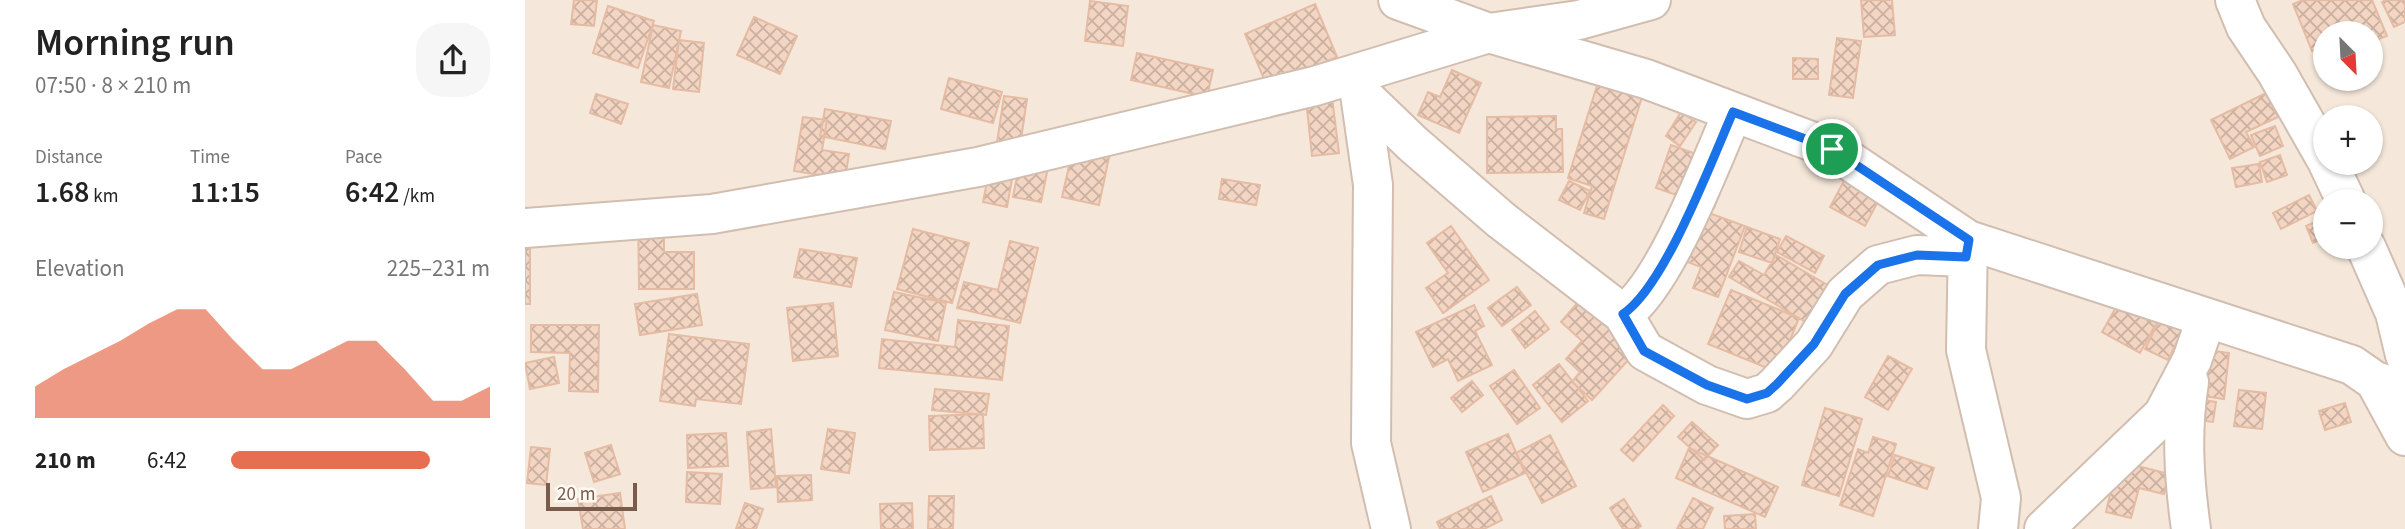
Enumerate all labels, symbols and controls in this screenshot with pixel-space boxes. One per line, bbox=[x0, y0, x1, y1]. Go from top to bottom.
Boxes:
text: Morning run bbox=[35, 16, 235, 70]
north arrow bbox=[2313, 21, 2383, 91]
map controls bbox=[2313, 21, 2383, 259]
button: share bbox=[416, 23, 490, 97]
text: 07:50 · 8 × 210 m bbox=[35, 69, 191, 102]
button: + bbox=[2313, 105, 2383, 175]
pin bbox=[1802, 119, 1862, 179]
icon: arrive bbox=[1813, 130, 1851, 168]
text: Distance bbox=[35, 144, 103, 171]
text: Time bbox=[190, 144, 230, 171]
text: Pace bbox=[345, 144, 382, 171]
text: 1.68 bbox=[35, 171, 89, 214]
text: 11:15 bbox=[190, 171, 260, 214]
text: 6:42 bbox=[345, 171, 399, 214]
text: km bbox=[89, 183, 118, 210]
text: /km bbox=[399, 183, 435, 210]
button: − bbox=[2313, 189, 2383, 259]
text: Elevation bbox=[35, 252, 125, 285]
text: 225–231 m bbox=[387, 252, 490, 285]
text: 210 m bbox=[35, 444, 96, 477]
text: 6:42 bbox=[147, 444, 187, 477]
scale bar bbox=[546, 480, 637, 512]
text: 20 m bbox=[557, 481, 595, 508]

